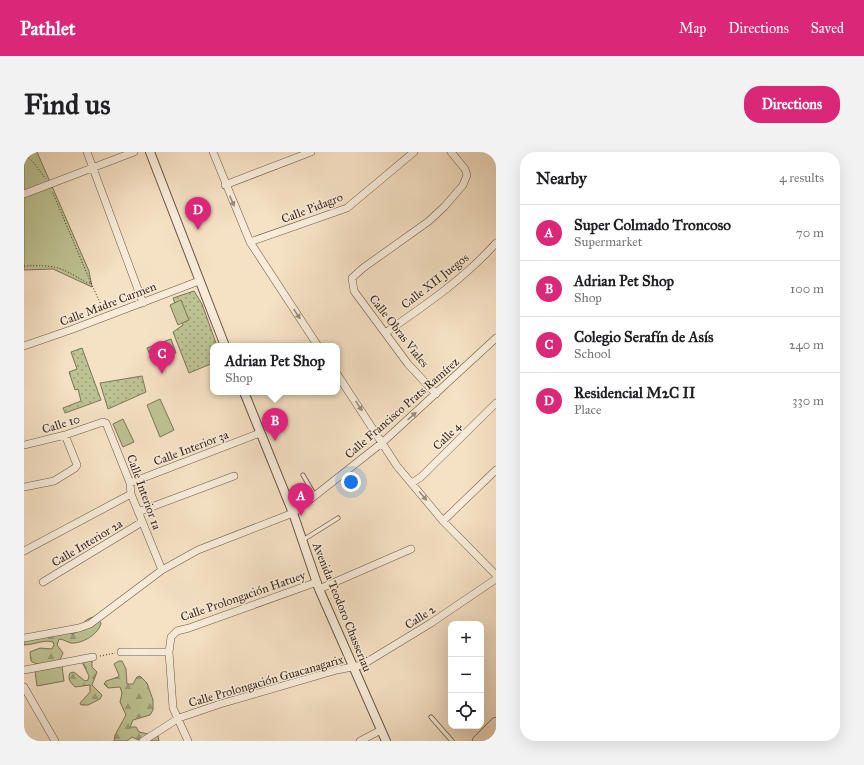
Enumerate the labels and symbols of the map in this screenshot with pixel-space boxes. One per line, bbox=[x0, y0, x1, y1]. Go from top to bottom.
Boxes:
street label: Calle Pidagro bbox=[279, 190, 345, 227]
one-way arrow bbox=[230, 196, 236, 208]
pin: D bbox=[185, 197, 211, 230]
street label: Calle XII Juegos bbox=[399, 250, 472, 312]
street label: Calle Madre Carmen bbox=[58, 279, 159, 329]
street label: Calle Obras Viales bbox=[366, 292, 432, 370]
one-way arrow bbox=[293, 308, 300, 319]
pin: C bbox=[149, 341, 175, 374]
street label: Calle Francisco Prats Ramírez bbox=[342, 354, 462, 461]
one-way arrow bbox=[355, 401, 363, 411]
pin: B bbox=[262, 408, 288, 441]
one-way arrow bbox=[407, 411, 417, 421]
street label: Calle 10 bbox=[40, 412, 82, 436]
street label: Calle 4 bbox=[430, 419, 464, 453]
street label: Calle Interior 3a bbox=[152, 427, 231, 469]
street label: Calle Interior 1a bbox=[124, 453, 164, 532]
your location bbox=[341, 472, 361, 492]
pin: A bbox=[288, 483, 314, 516]
one-way arrow bbox=[418, 491, 427, 502]
street label: Calle Interior 2a bbox=[49, 516, 126, 570]
street label: Avenida Teodoro Chasseriau bbox=[309, 539, 375, 674]
street label: Calle Prolongación Hatuey bbox=[179, 568, 308, 625]
street label: Calle 2 bbox=[402, 602, 438, 632]
street label: Calle Prolongación Guacanagarix bbox=[187, 652, 346, 711]

